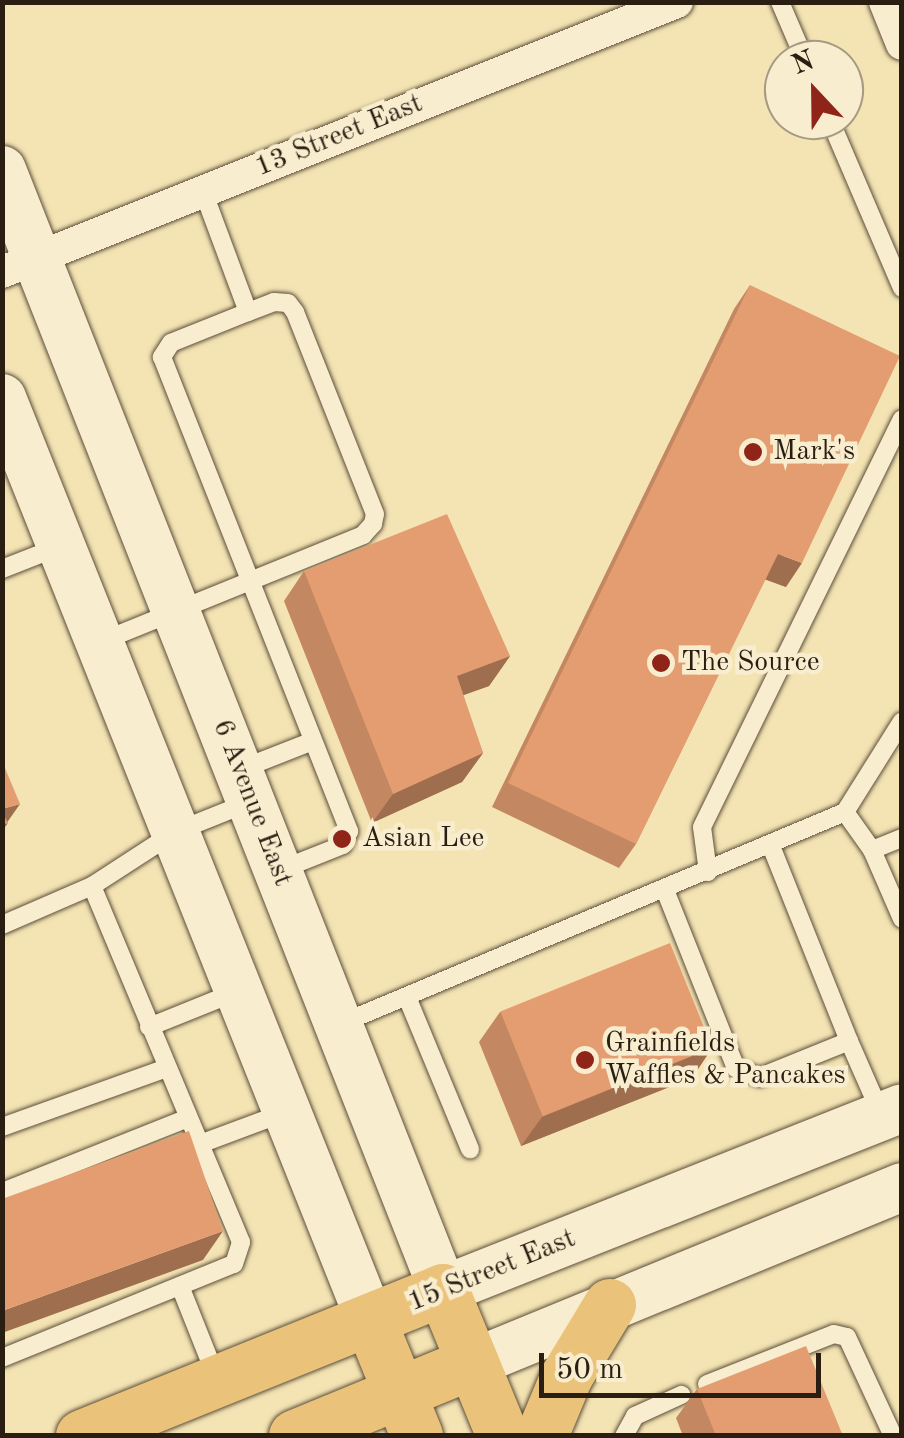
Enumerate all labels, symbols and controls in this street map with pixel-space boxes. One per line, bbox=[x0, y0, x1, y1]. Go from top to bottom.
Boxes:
north arrow bbox=[764, 40, 864, 140]
text: N bbox=[788, 47, 819, 81]
street label: 13 Street East bbox=[250, 87, 428, 185]
place label: Mark's bbox=[773, 435, 855, 469]
marker: Mark's bbox=[742, 441, 764, 463]
place label: The Source bbox=[681, 646, 820, 680]
marker: The Source bbox=[650, 652, 672, 674]
street label: 6 Avenue East bbox=[205, 715, 299, 891]
place label: Asian Lee bbox=[362, 822, 484, 856]
marker: Asian Lee bbox=[331, 828, 353, 850]
place label: Grainfields Waffles & Pancakes bbox=[605, 1027, 846, 1093]
marker: Grainfields Waffles & Pancakes bbox=[574, 1049, 596, 1071]
street label: 15 Street East bbox=[403, 1222, 581, 1320]
scale bar bbox=[544, 1333, 826, 1395]
text: 50 m bbox=[556, 1355, 623, 1385]

